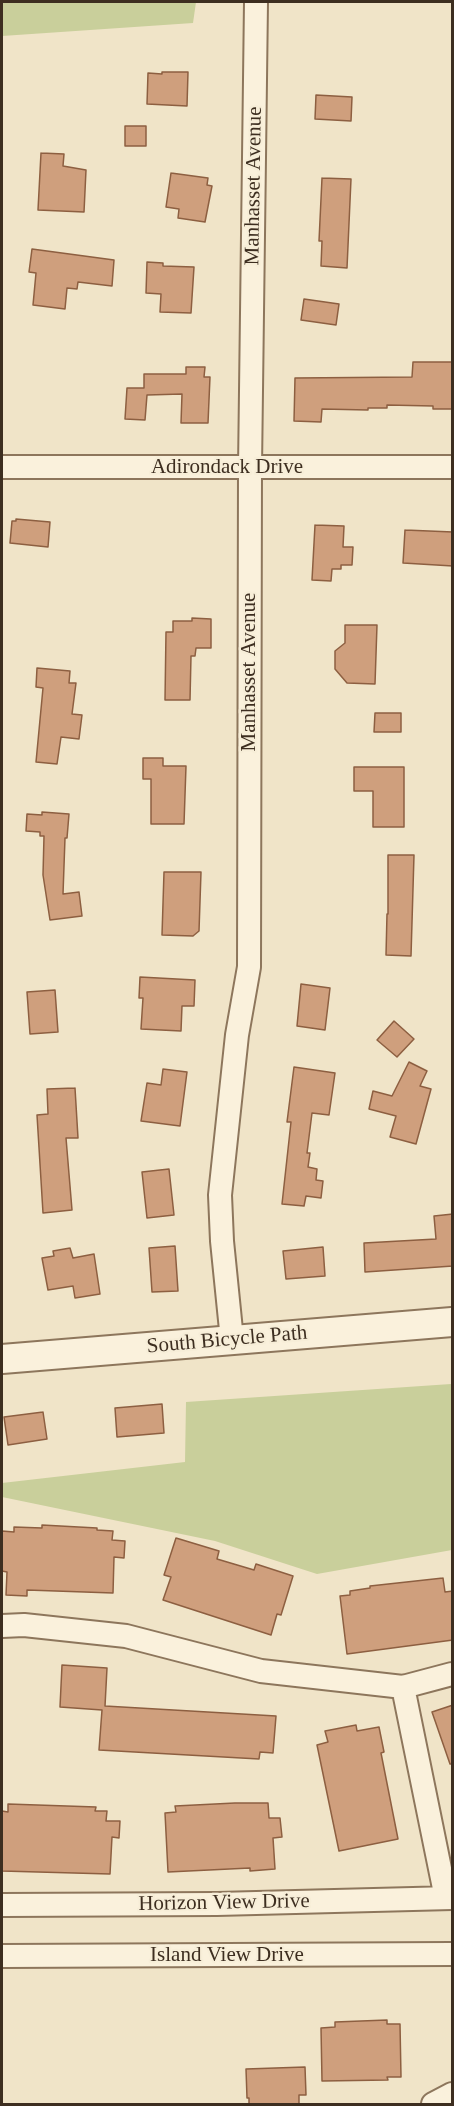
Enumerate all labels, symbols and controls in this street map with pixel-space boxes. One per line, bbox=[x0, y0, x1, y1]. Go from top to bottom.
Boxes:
street label: Manhasset Avenue bbox=[240, 106, 268, 266]
street label: Adirondack Drive bbox=[151, 454, 303, 480]
street label: Manhasset Avenue bbox=[236, 593, 262, 751]
street label: South Bicycle Path bbox=[146, 1320, 308, 1360]
street label: Horizon View Drive bbox=[138, 1889, 310, 1917]
street label: Island View Drive bbox=[150, 1942, 304, 1968]

